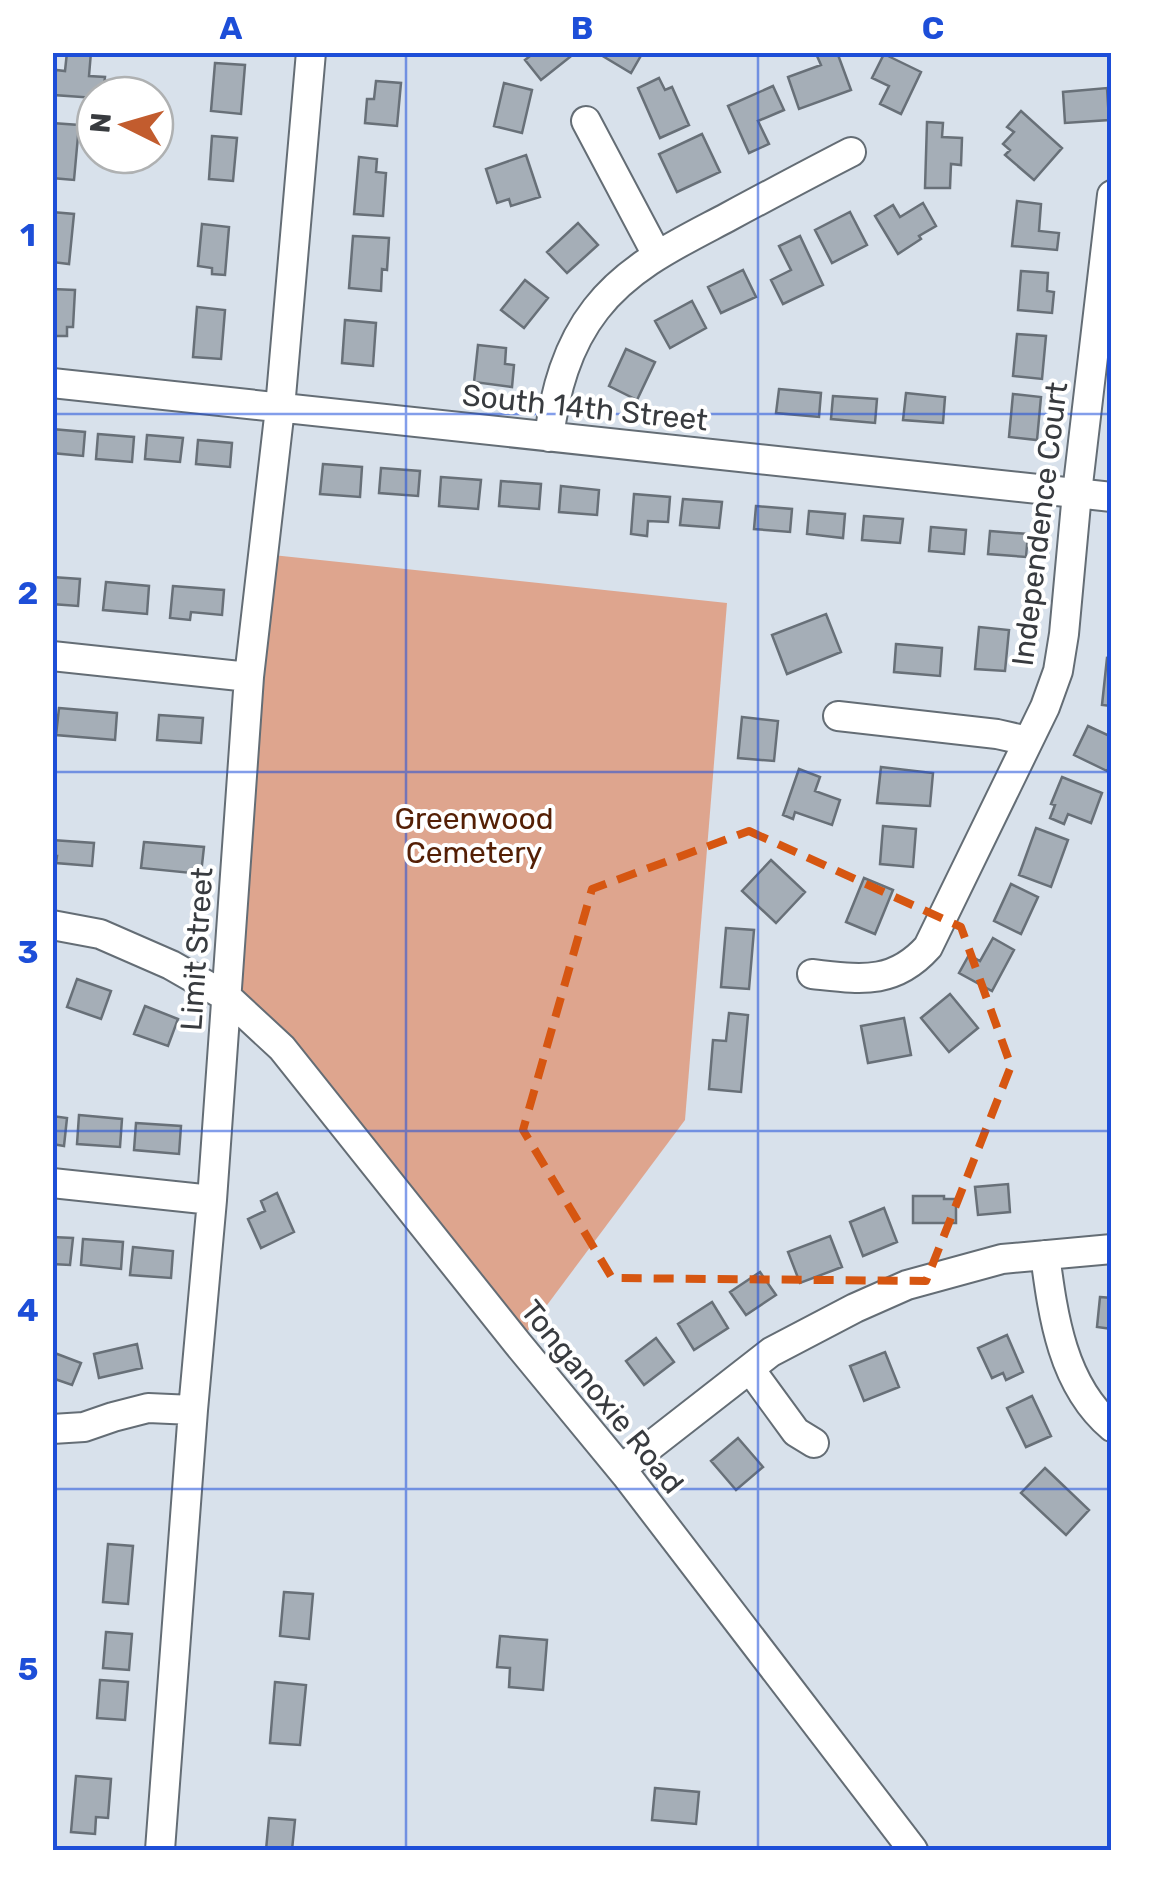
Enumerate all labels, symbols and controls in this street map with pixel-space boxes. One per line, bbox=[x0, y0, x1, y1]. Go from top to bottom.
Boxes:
text: A bbox=[220, 9, 243, 47]
text: B bbox=[571, 9, 593, 47]
text: C bbox=[922, 9, 944, 47]
north arrow bbox=[75, 75, 175, 175]
text: N bbox=[83, 111, 118, 134]
text: 1 bbox=[20, 216, 36, 254]
street label: South 14th Street bbox=[460, 377, 710, 439]
street label: Independence Court bbox=[1005, 380, 1075, 668]
text: 2 bbox=[18, 574, 38, 612]
park label: Greenwood Cemetery bbox=[394, 801, 554, 871]
street label: Limit Street bbox=[173, 866, 221, 1032]
text: 3 bbox=[17, 933, 39, 971]
text: 4 bbox=[17, 1291, 39, 1329]
street label: Tonganoxie Road bbox=[513, 1293, 691, 1501]
text: 5 bbox=[18, 1650, 38, 1688]

